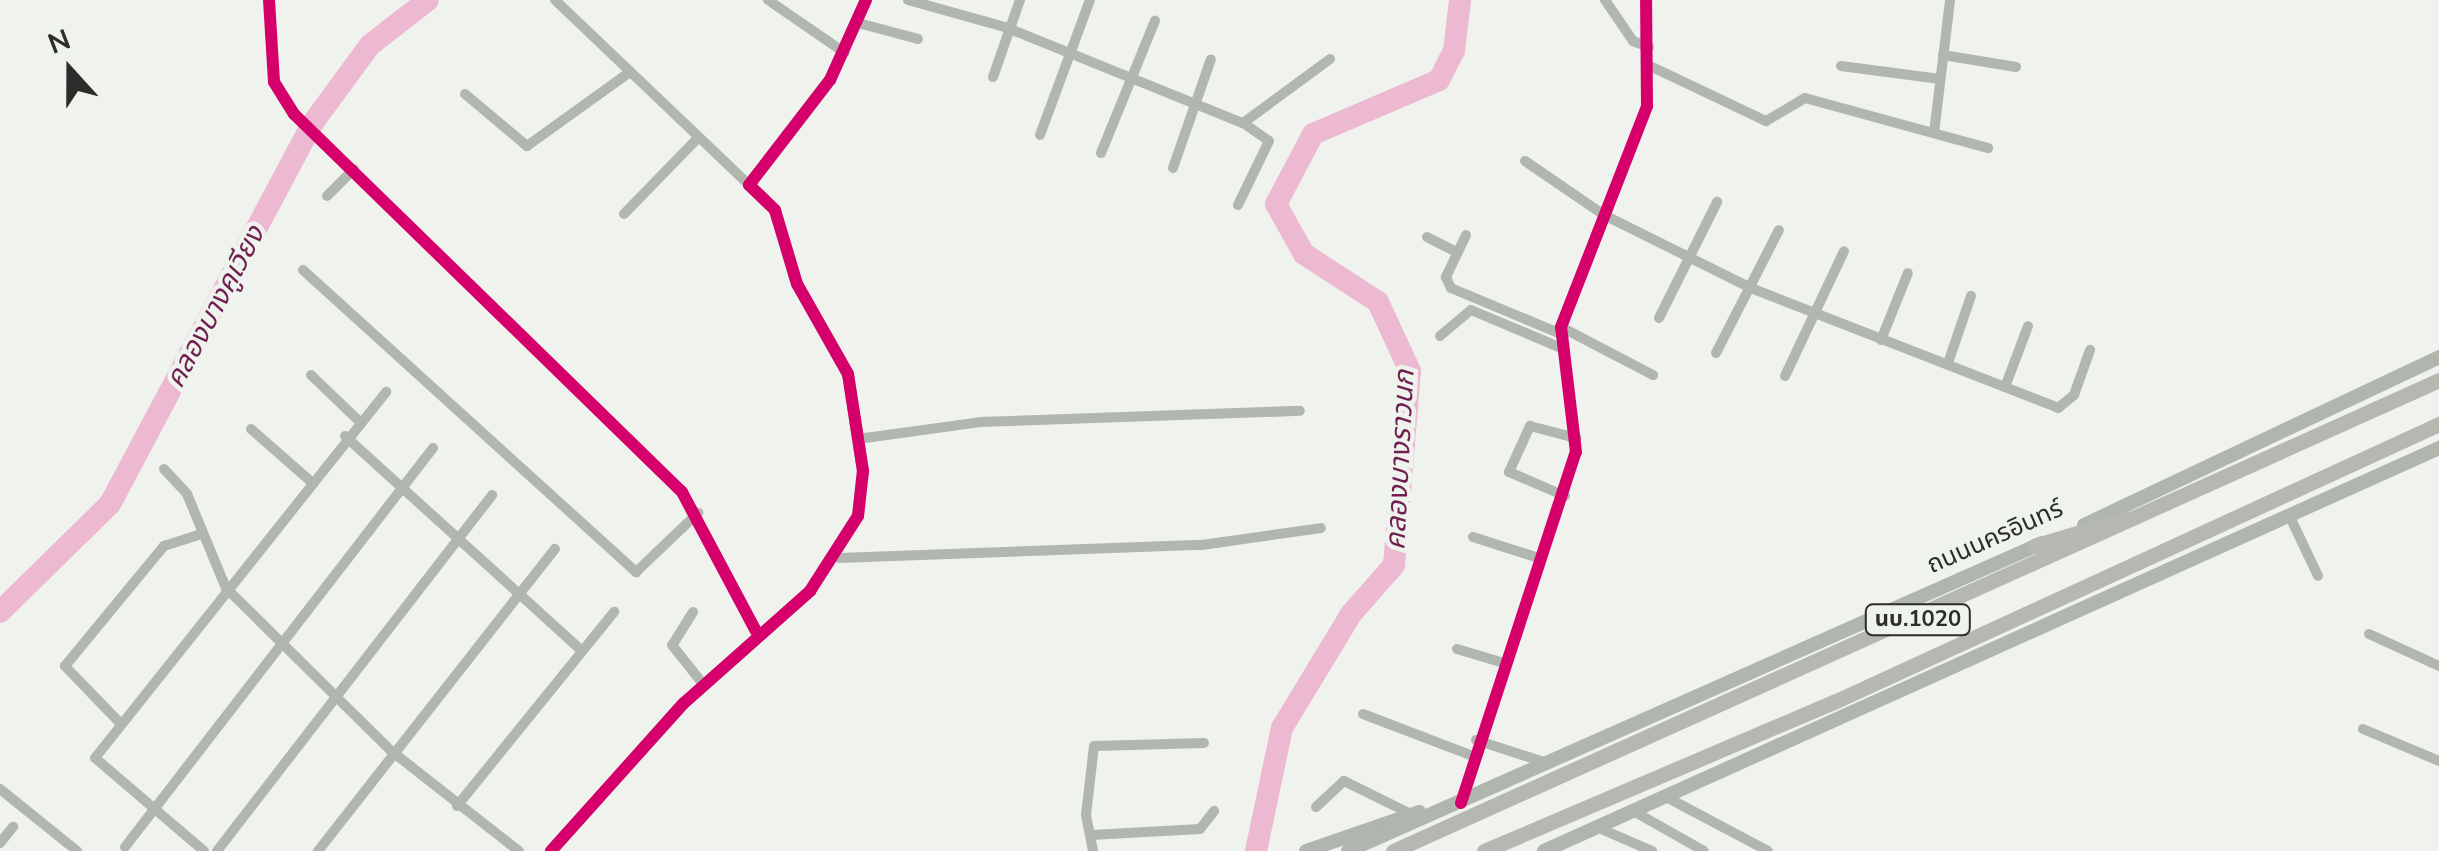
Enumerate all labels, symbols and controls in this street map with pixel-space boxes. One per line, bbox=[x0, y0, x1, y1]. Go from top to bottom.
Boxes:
north arrow bbox=[20, 20, 120, 120]
text: N bbox=[43, 21, 76, 63]
water label: คลองบางคูเวียง bbox=[158, 220, 272, 394]
water label: คลองบางราวนก bbox=[1379, 369, 1421, 551]
street label: ถนนนครอินทร์ bbox=[1922, 494, 2068, 580]
road number: นบ.1020 bbox=[1863, 603, 1973, 637]

